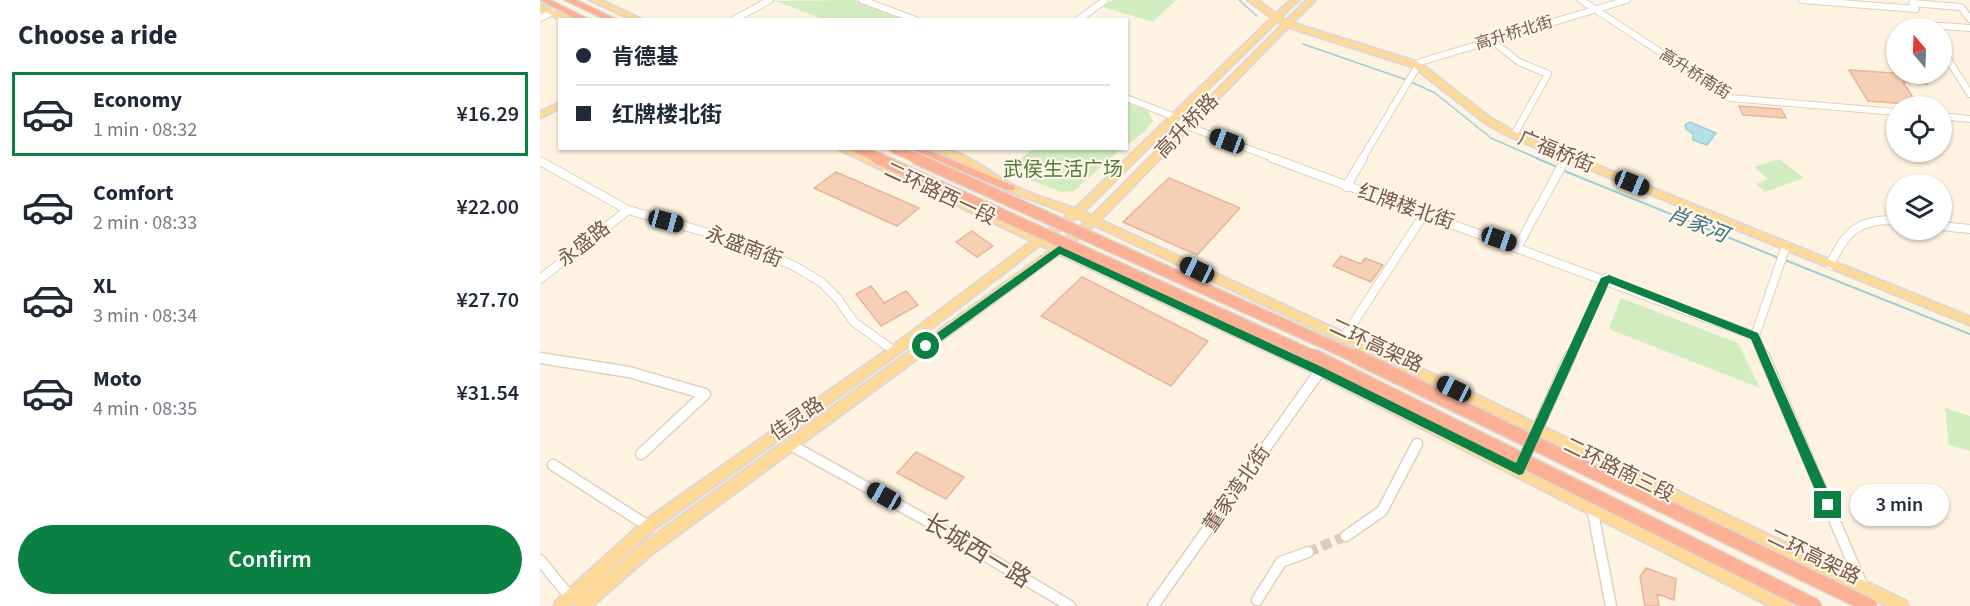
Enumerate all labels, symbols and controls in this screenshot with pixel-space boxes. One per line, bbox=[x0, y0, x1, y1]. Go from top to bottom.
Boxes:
street label: 高升桥北街 bbox=[1473, 11, 1555, 55]
text: Choose a ride bbox=[18, 16, 178, 55]
north arrow bbox=[1886, 18, 1952, 84]
map controls bbox=[1886, 18, 1952, 240]
text: 肯德基 bbox=[612, 41, 678, 73]
street label: 高升桥南街 bbox=[1655, 43, 1735, 105]
text: Economy bbox=[93, 84, 182, 116]
icon: car bbox=[21, 87, 75, 141]
street label: 高升桥路 bbox=[1149, 88, 1225, 164]
button: locate bbox=[1886, 96, 1952, 162]
text: ¥16.29 bbox=[457, 98, 519, 130]
text: 红牌楼北街 bbox=[612, 99, 722, 131]
text: 1 min · 08:32 bbox=[93, 116, 197, 144]
street label: 广福桥街 bbox=[1514, 124, 1598, 180]
car bbox=[1207, 126, 1247, 156]
street label: 二环路西一段 bbox=[880, 156, 1000, 232]
park label: 武侯生活广场 bbox=[1003, 156, 1123, 184]
car bbox=[1612, 168, 1652, 198]
button: layers bbox=[1886, 174, 1952, 240]
text: Comfort bbox=[93, 177, 174, 209]
street label: 红牌楼北街 bbox=[1354, 177, 1458, 237]
icon: car bbox=[21, 180, 75, 234]
text: ¥22.00 bbox=[457, 191, 519, 223]
water label: 肖家河 bbox=[1663, 198, 1737, 251]
car bbox=[646, 208, 686, 234]
text: 2 min · 08:33 bbox=[93, 209, 197, 237]
street label: 永盛路 bbox=[552, 214, 616, 274]
street label: 永盛南街 bbox=[702, 220, 786, 274]
car bbox=[1479, 225, 1519, 253]
car bbox=[1177, 254, 1217, 286]
text: XL bbox=[93, 270, 117, 302]
icon: car bbox=[21, 273, 75, 327]
text: ¥27.70 bbox=[457, 284, 519, 316]
text: 3 min · 08:34 bbox=[93, 302, 197, 330]
street label: 二环高架路 bbox=[1325, 312, 1427, 380]
route start bbox=[912, 332, 939, 359]
text: Moto bbox=[93, 363, 142, 395]
icon: car bbox=[21, 366, 75, 420]
car bbox=[1434, 373, 1474, 405]
text: ¥31.54 bbox=[457, 377, 519, 409]
street label: 佳灵路 bbox=[764, 390, 830, 448]
text: 4 min · 08:35 bbox=[93, 395, 197, 423]
street label: 二环路南三段 bbox=[1559, 431, 1679, 509]
street label: 董家湾北街 bbox=[1197, 440, 1277, 538]
car bbox=[864, 479, 904, 513]
callout: 3 min bbox=[1849, 484, 1948, 526]
route end bbox=[1814, 491, 1841, 518]
text: 3 min bbox=[1876, 491, 1923, 519]
street label: 长城西一路 bbox=[917, 505, 1037, 597]
street label: 二环高架路 bbox=[1763, 522, 1865, 592]
button: Confirm bbox=[18, 525, 522, 594]

